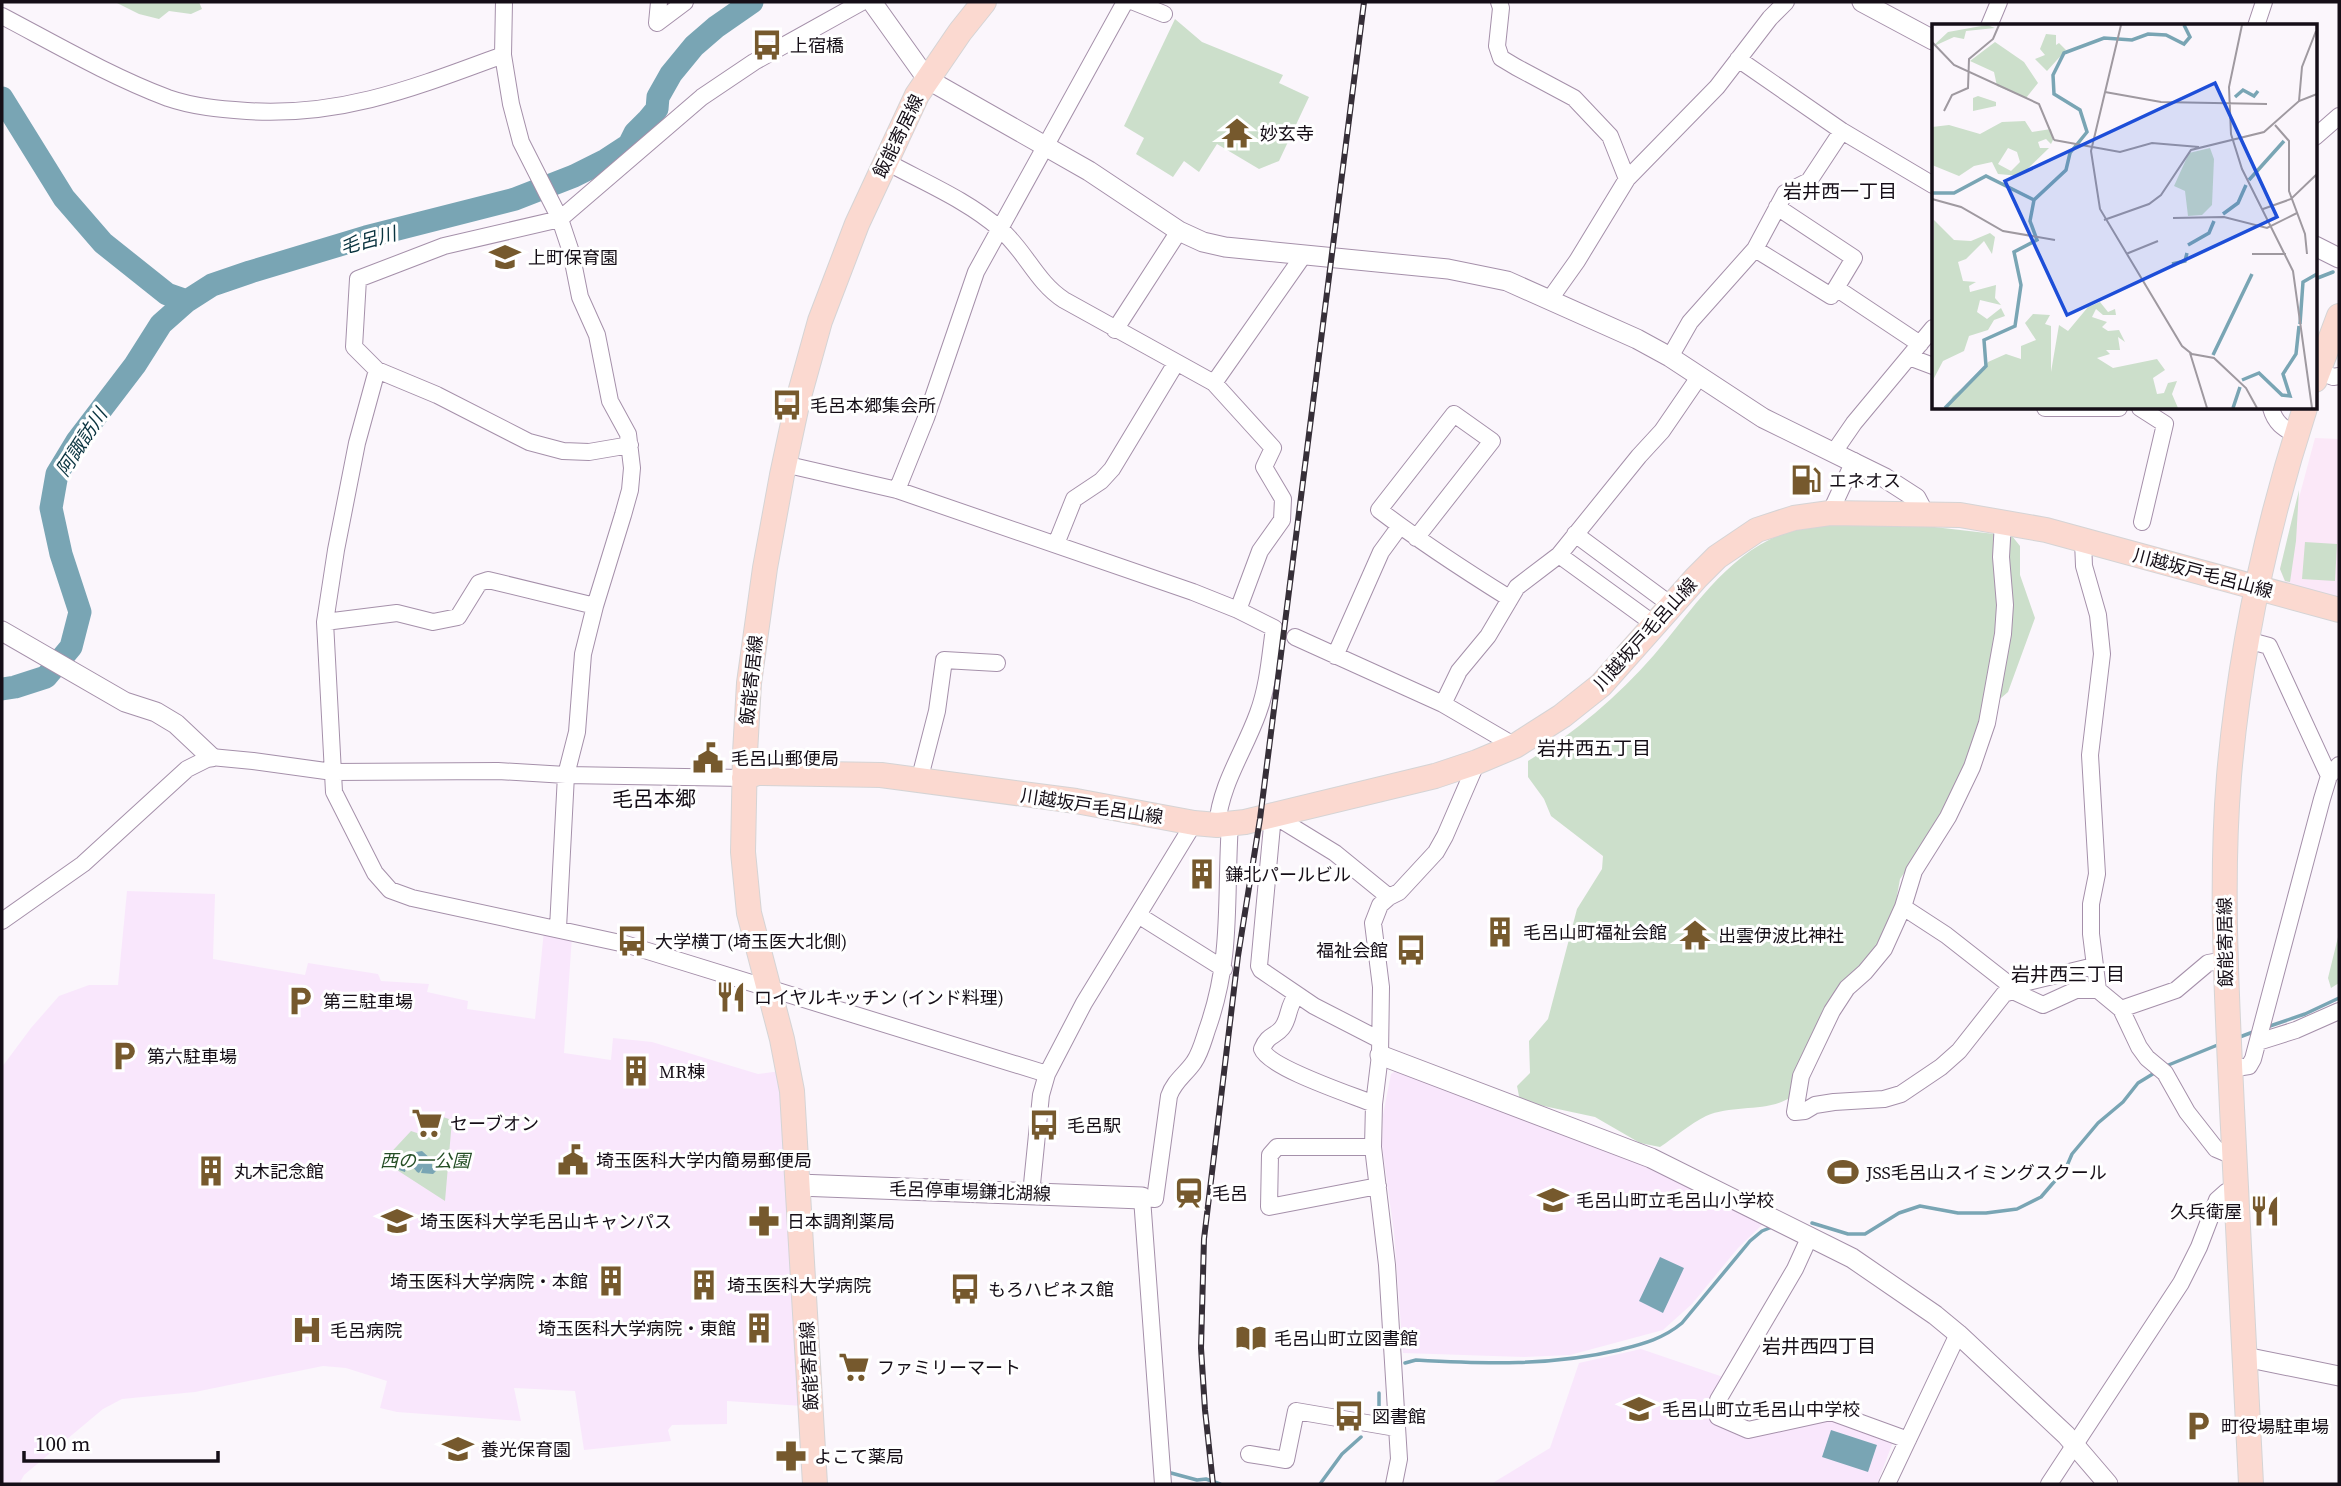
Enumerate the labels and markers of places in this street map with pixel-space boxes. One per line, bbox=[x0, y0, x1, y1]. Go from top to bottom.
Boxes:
bus stop icon: 上宿橋 bbox=[750, 28, 784, 62]
place label: 上宿橋 bbox=[790, 33, 844, 58]
temple icon: 妙玄寺 bbox=[1220, 116, 1254, 150]
place label: 妙玄寺 bbox=[1260, 121, 1314, 146]
school or university icon: 上町保育園 bbox=[488, 240, 522, 274]
place label: 上町保育園 bbox=[528, 245, 618, 270]
bus stop icon: 毛呂本郷集会所 bbox=[770, 388, 804, 422]
place label: 毛呂本郷集会所 bbox=[810, 393, 936, 418]
fuel station icon: エネオス bbox=[1789, 463, 1823, 497]
place label: エネオス bbox=[1829, 468, 1901, 493]
public building icon: 毛呂山郵便局 bbox=[691, 741, 725, 775]
place label: 毛呂山郵便局 bbox=[731, 746, 839, 771]
building icon: 鎌北パールビル bbox=[1185, 857, 1219, 891]
place label: 鎌北パールビル bbox=[1225, 862, 1351, 887]
building icon: 毛呂山町福祉会館 bbox=[1483, 915, 1517, 949]
temple icon: 出雲伊波比神社 bbox=[1678, 918, 1712, 952]
place label: 毛呂山町福祉会館 bbox=[1523, 920, 1667, 945]
place label: 出雲伊波比神社 bbox=[1718, 923, 1844, 948]
bus stop icon: 大学横丁(埼玉医大北側) bbox=[615, 924, 649, 958]
place label: 大学横丁(埼玉医大北側) bbox=[655, 929, 847, 954]
bus stop icon: 福祉会館 bbox=[1394, 933, 1428, 967]
place label: 福祉会館 bbox=[1316, 938, 1388, 963]
restaurant icon: ロイヤルキッチン (インド料理) bbox=[714, 980, 748, 1014]
parking icon: 第三駐車場 bbox=[283, 984, 317, 1018]
place label: ロイヤルキッチン (インド料理) bbox=[754, 985, 1004, 1010]
place label: 第三駐車場 bbox=[323, 989, 413, 1014]
parking icon: 第六駐車場 bbox=[107, 1039, 141, 1073]
place label: 第六駐車場 bbox=[147, 1044, 237, 1069]
building icon: MR棟 bbox=[619, 1054, 653, 1088]
place label: MR棟 bbox=[659, 1059, 705, 1084]
supermarket icon: セーブオン bbox=[410, 1106, 444, 1140]
bus stop icon: 毛呂駅 bbox=[1027, 1108, 1061, 1142]
place label: セーブオン bbox=[450, 1111, 539, 1136]
place label: 毛呂駅 bbox=[1067, 1113, 1121, 1138]
public building icon: 埼玉医科大学内簡易郵便局 bbox=[556, 1143, 590, 1177]
place label: 埼玉医科大学内簡易郵便局 bbox=[596, 1148, 812, 1173]
building icon: 丸木記念館 bbox=[194, 1154, 228, 1188]
sports icon: JSS毛呂山スイミングスクール bbox=[1826, 1155, 1860, 1189]
place label: 丸木記念館 bbox=[234, 1159, 324, 1184]
place label: JSS毛呂山スイミングスクール bbox=[1865, 1160, 2107, 1185]
station icon: 毛呂 bbox=[1172, 1176, 1206, 1210]
place label: 毛呂 bbox=[1212, 1181, 1248, 1206]
school or university icon: 毛呂山町立毛呂山小学校 bbox=[1536, 1183, 1570, 1217]
place label: 毛呂山町立毛呂山小学校 bbox=[1576, 1188, 1774, 1213]
restaurant icon: 久兵衛屋 bbox=[2248, 1194, 2282, 1228]
place label: 久兵衛屋 bbox=[2170, 1199, 2242, 1224]
school or university icon: 埼玉医科大学毛呂山キャンパス bbox=[380, 1204, 414, 1238]
pharmacy icon: 日本調剤薬局 bbox=[747, 1204, 781, 1238]
place label: 埼玉医科大学毛呂山キャンパス bbox=[420, 1209, 672, 1234]
place label: 日本調剤薬局 bbox=[787, 1209, 895, 1234]
building icon: 埼玉医科大学病院・本館 bbox=[594, 1264, 628, 1298]
building icon: 埼玉医科大学病院 bbox=[687, 1268, 721, 1302]
place label: 埼玉医科大学病院・本館 bbox=[390, 1269, 588, 1294]
bus stop icon: もろハピネス館 bbox=[948, 1272, 982, 1306]
place label: 埼玉医科大学病院 bbox=[727, 1273, 871, 1298]
place label: もろハピネス館 bbox=[988, 1277, 1114, 1302]
building icon: 埼玉医科大学病院・東館 bbox=[742, 1311, 776, 1345]
hospital icon: 毛呂病院 bbox=[290, 1313, 324, 1347]
place label: 埼玉医科大学病院・東館 bbox=[538, 1316, 736, 1341]
place label: 毛呂病院 bbox=[330, 1318, 402, 1343]
library icon: 毛呂山町立図書館 bbox=[1234, 1321, 1268, 1355]
place label: 毛呂山町立図書館 bbox=[1274, 1326, 1418, 1351]
supermarket icon: ファミリーマート bbox=[837, 1350, 871, 1384]
place label: ファミリーマート bbox=[877, 1355, 1021, 1380]
school or university icon: 毛呂山町立毛呂山中学校 bbox=[1622, 1392, 1656, 1426]
place label: 毛呂山町立毛呂山中学校 bbox=[1662, 1397, 1860, 1422]
bus stop icon: 図書館 bbox=[1332, 1399, 1366, 1433]
place label: 図書館 bbox=[1372, 1404, 1426, 1429]
parking icon: 町役場駐車場 bbox=[2181, 1409, 2215, 1443]
place label: 町役場駐車場 bbox=[2221, 1414, 2329, 1439]
school or university icon: 養光保育園 bbox=[441, 1432, 475, 1466]
place label: 養光保育園 bbox=[481, 1437, 571, 1462]
pharmacy icon: よこて薬局 bbox=[774, 1439, 808, 1473]
place label: よこて薬局 bbox=[814, 1444, 904, 1469]

